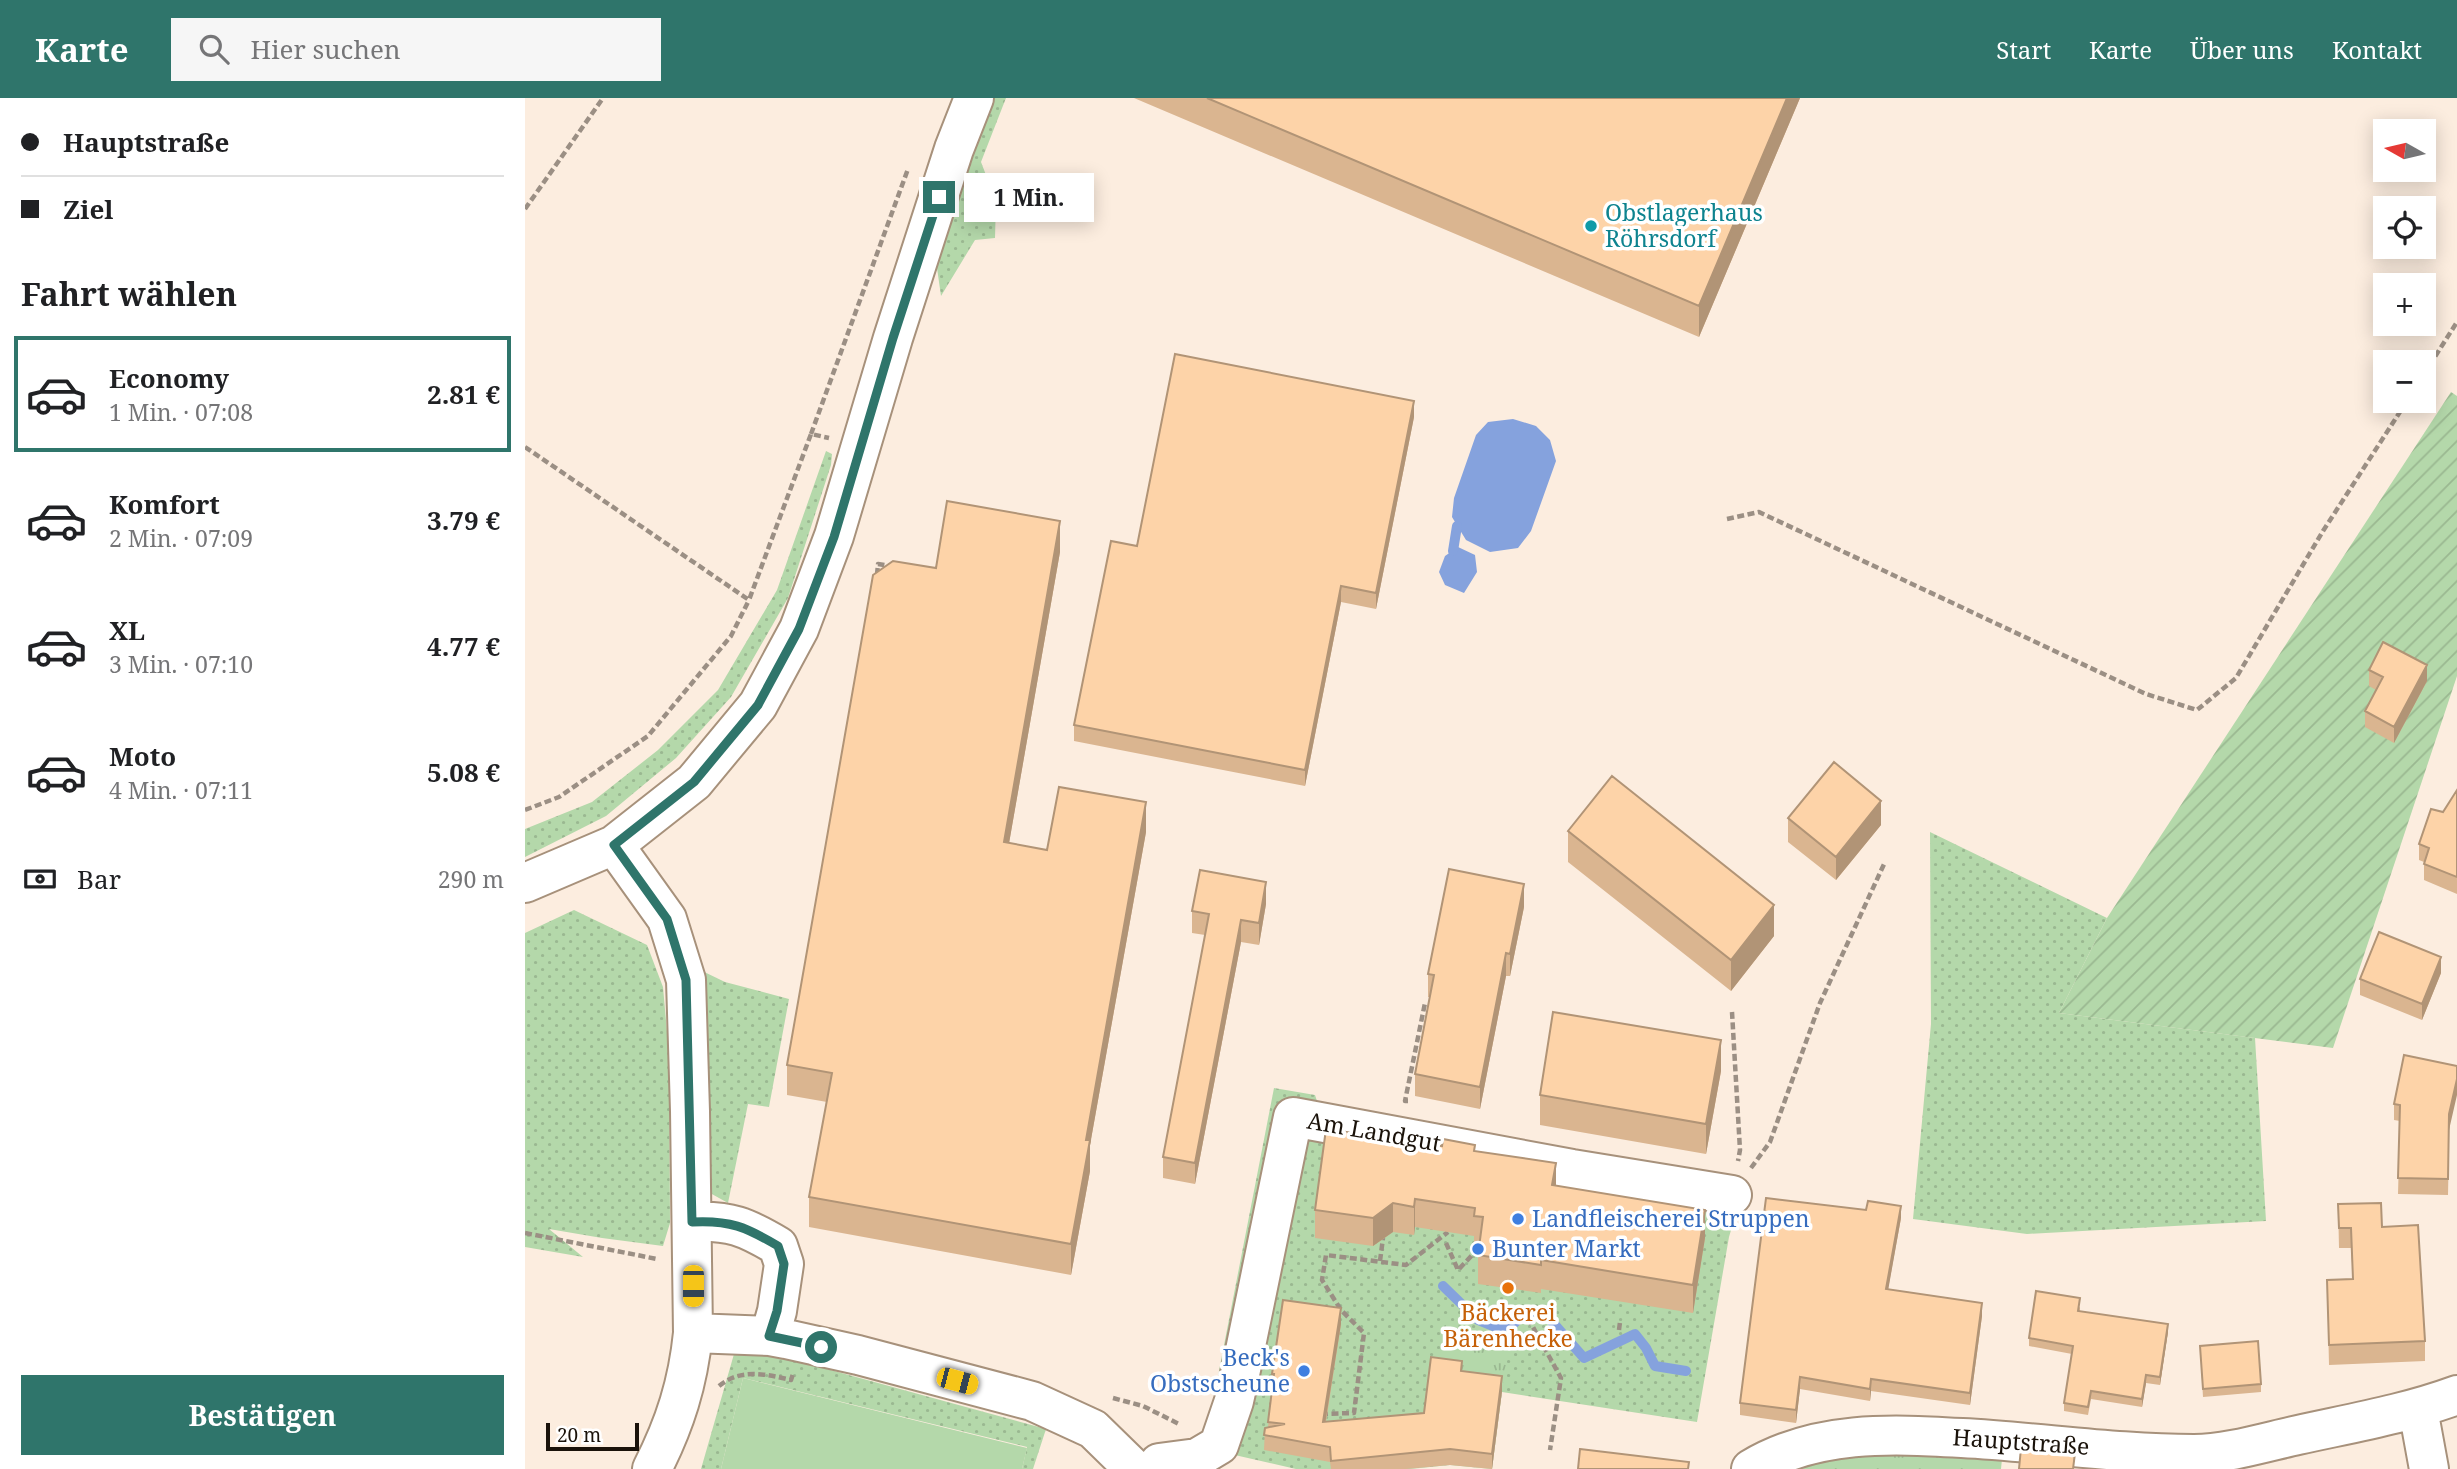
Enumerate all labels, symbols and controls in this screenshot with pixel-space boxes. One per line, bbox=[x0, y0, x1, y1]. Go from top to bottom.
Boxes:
search box bbox=[171, 18, 661, 81]
text: Karte bbox=[35, 27, 129, 72]
icon: search bbox=[195, 30, 233, 68]
text: Hier suchen bbox=[251, 31, 401, 67]
text: Start bbox=[1996, 33, 2051, 66]
text: Karte bbox=[2089, 33, 2152, 66]
text: Über uns bbox=[2190, 33, 2294, 66]
text: Kontakt bbox=[2332, 33, 2422, 66]
north arrow bbox=[2373, 119, 2436, 182]
map controls bbox=[2373, 119, 2436, 413]
text: Hauptstraße bbox=[63, 124, 229, 160]
callout: 1 Min. bbox=[963, 172, 1093, 222]
route end bbox=[923, 181, 955, 213]
text: 1 Min. bbox=[993, 181, 1065, 213]
text: Ziel bbox=[63, 191, 114, 227]
place label: Obstlagerhaus Röhrsdorf bbox=[1605, 196, 1763, 254]
button: locate bbox=[2373, 196, 2436, 259]
marker: Obstlagerhaus Röhrsdorf bbox=[1583, 218, 1599, 234]
text: Fahrt wählen bbox=[21, 272, 237, 315]
button: + bbox=[2373, 273, 2436, 336]
button: − bbox=[2373, 350, 2436, 413]
text: Economy bbox=[109, 360, 229, 396]
icon: car bbox=[25, 363, 88, 426]
text: 2.81 € bbox=[427, 376, 500, 412]
text: 1 Min. · 07:08 bbox=[109, 396, 253, 428]
text: Komfort bbox=[109, 486, 220, 522]
icon: car bbox=[25, 489, 88, 552]
text: 3.79 € bbox=[427, 502, 500, 538]
text: 2 Min. · 07:09 bbox=[109, 522, 253, 554]
text: XL bbox=[109, 612, 145, 648]
icon: car bbox=[25, 615, 88, 678]
text: 4.77 € bbox=[427, 628, 500, 664]
text: 3 Min. · 07:10 bbox=[109, 648, 253, 680]
text: Moto bbox=[109, 738, 176, 774]
icon: car bbox=[25, 741, 88, 804]
text: 5.08 € bbox=[427, 754, 500, 790]
text: 4 Min. · 07:11 bbox=[109, 774, 253, 806]
icon: cash bbox=[21, 860, 59, 898]
text: Bar bbox=[77, 861, 121, 897]
text: 290 m bbox=[438, 863, 504, 895]
street label: Am Landgut bbox=[1305, 1104, 1444, 1159]
place label: Landfleischerei Struppen bbox=[1532, 1202, 1810, 1234]
marker: Landfleischerei Struppen bbox=[1510, 1211, 1526, 1227]
place label: Bunter Markt bbox=[1492, 1232, 1641, 1264]
marker: Bunter Markt bbox=[1470, 1241, 1486, 1257]
car bbox=[683, 1265, 704, 1307]
marker: Bäckerei Bärenhecke bbox=[1500, 1280, 1516, 1296]
place label: Bäckerei Bärenhecke bbox=[1443, 1296, 1573, 1354]
route start bbox=[805, 1331, 837, 1363]
place label: Beck's Obstscheune bbox=[1150, 1341, 1290, 1399]
marker: Beck's Obstscheune bbox=[1296, 1363, 1312, 1379]
car bbox=[934, 1365, 981, 1397]
button: Bestätigen bbox=[21, 1375, 504, 1455]
scale bar bbox=[546, 1420, 639, 1452]
street label: Hauptstraße bbox=[1952, 1420, 2091, 1462]
text: 20 m bbox=[557, 1422, 601, 1448]

